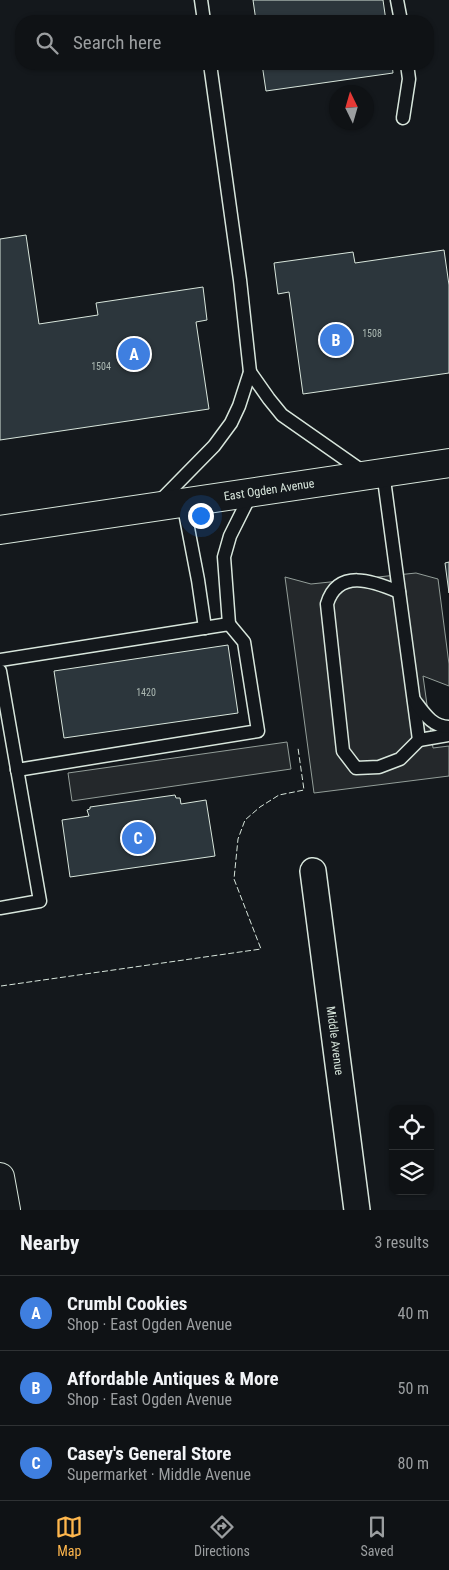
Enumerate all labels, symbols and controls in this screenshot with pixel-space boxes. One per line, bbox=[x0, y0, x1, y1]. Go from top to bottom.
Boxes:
search box bbox=[15, 15, 434, 70]
icon: search bbox=[33, 29, 61, 57]
text: Search here bbox=[73, 31, 161, 54]
north arrow bbox=[329, 85, 374, 130]
pin: B bbox=[320, 321, 352, 359]
house number: 1508 bbox=[362, 328, 382, 339]
pin: A bbox=[118, 335, 150, 373]
house number: 1504 bbox=[91, 361, 111, 372]
street label: East Ogden Avenue bbox=[223, 476, 316, 504]
your location bbox=[188, 503, 214, 529]
house number: 1420 bbox=[136, 687, 156, 698]
pin: C bbox=[122, 819, 154, 857]
street label: Middle Avenue bbox=[324, 1005, 346, 1076]
map controls bbox=[389, 1105, 434, 1195]
button: locate bbox=[389, 1105, 434, 1150]
button: layers bbox=[389, 1150, 434, 1195]
text: Nearby bbox=[20, 1231, 79, 1255]
text: 3 results bbox=[374, 1233, 429, 1252]
text: Crumbl Cookies bbox=[67, 1292, 187, 1315]
text: A bbox=[31, 1304, 41, 1323]
text: 40 m bbox=[397, 1304, 429, 1323]
text: Shop · East Ogden Avenue bbox=[67, 1315, 232, 1334]
text: Affordable Antiques & More bbox=[67, 1367, 279, 1390]
text: B bbox=[32, 1379, 40, 1398]
text: 50 m bbox=[397, 1379, 429, 1398]
text: Shop · East Ogden Avenue bbox=[67, 1390, 232, 1409]
text: Casey's General Store bbox=[67, 1442, 231, 1465]
text: C bbox=[31, 1454, 41, 1473]
text: 80 m bbox=[397, 1454, 429, 1473]
text: Supermarket · Middle Avenue bbox=[67, 1465, 251, 1484]
tab: Map bbox=[55, 1513, 83, 1559]
tab: Directions bbox=[194, 1513, 250, 1559]
tab: Saved bbox=[360, 1513, 394, 1559]

